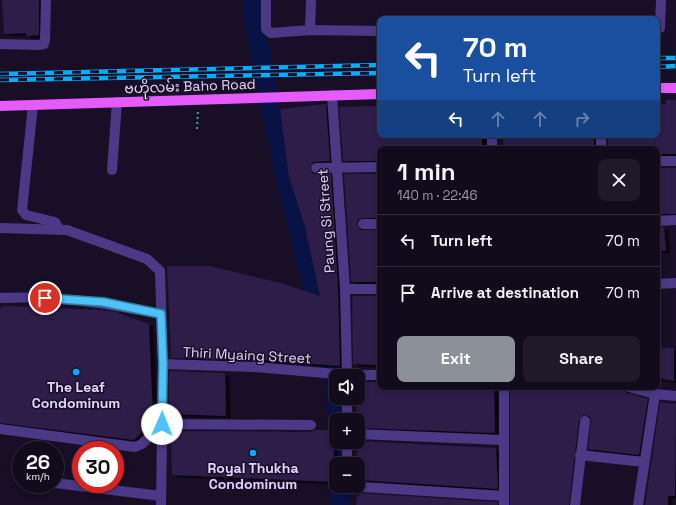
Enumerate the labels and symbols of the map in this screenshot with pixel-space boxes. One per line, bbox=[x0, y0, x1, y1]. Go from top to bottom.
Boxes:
street label: ဗဟိုလမ်း Baho Road bbox=[124, 74, 256, 100]
street label: Paung Si Street bbox=[313, 168, 339, 274]
pin bbox=[28, 281, 62, 315]
street label: Thiri Myaing Street bbox=[182, 343, 312, 367]
marker: The Leaf Condominum bbox=[71, 367, 81, 377]
place label: The Leaf Condominum bbox=[32, 378, 120, 412]
position arrow bbox=[141, 403, 183, 445]
speed limit sign: 30 bbox=[72, 441, 124, 493]
marker: Royal Thukha Condominum bbox=[248, 448, 258, 458]
place label: Royal Thukha Condominum bbox=[208, 459, 298, 493]

